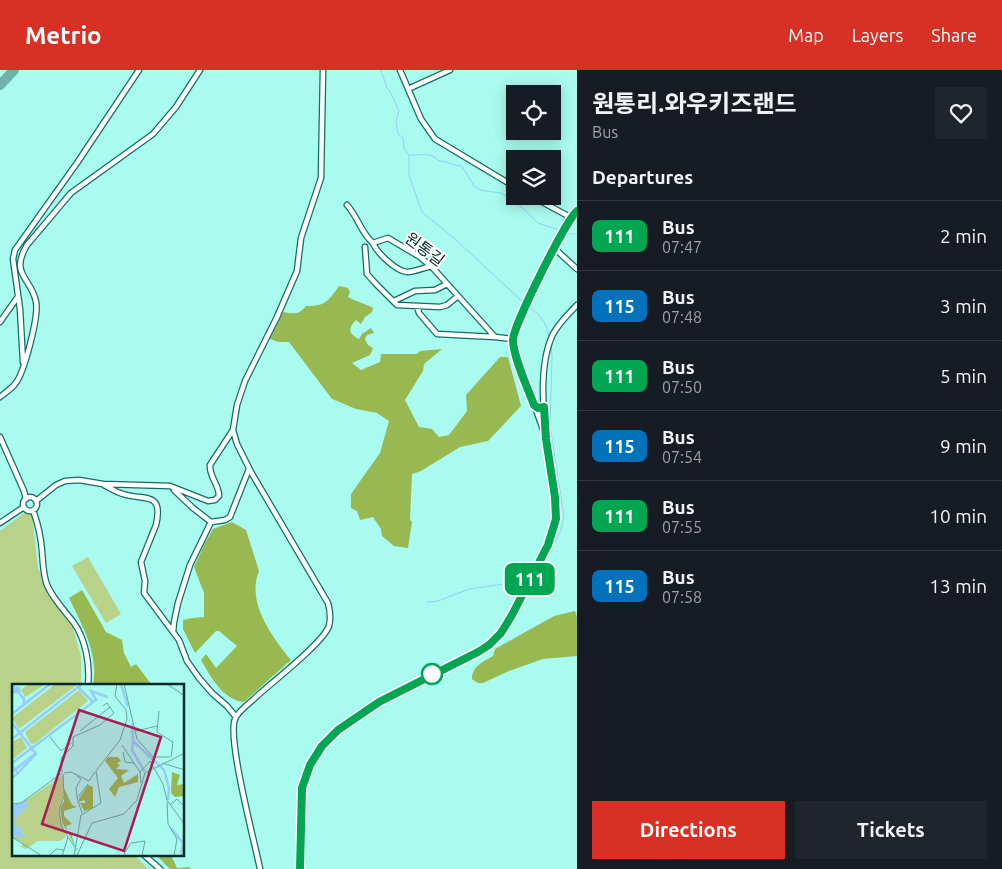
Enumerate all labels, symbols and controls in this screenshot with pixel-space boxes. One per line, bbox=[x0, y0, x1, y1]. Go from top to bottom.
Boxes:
text: Metrio bbox=[25, 22, 102, 49]
text: Map bbox=[788, 25, 824, 45]
text: Layers bbox=[852, 25, 903, 45]
text: Share bbox=[931, 25, 977, 45]
map controls bbox=[506, 85, 561, 205]
button: locate bbox=[506, 85, 561, 140]
button: heart bbox=[935, 87, 987, 139]
text: 원통리.와우키즈랜드 bbox=[592, 90, 797, 117]
text: Bus bbox=[592, 123, 618, 141]
button: layers bbox=[506, 150, 561, 205]
text: Departures bbox=[592, 166, 693, 188]
text: Bus bbox=[662, 216, 695, 238]
text: 2 min bbox=[940, 225, 987, 247]
text: 111 bbox=[604, 226, 635, 246]
street label: 원통길 bbox=[402, 229, 448, 269]
text: 07:47 bbox=[662, 238, 702, 256]
text: Bus bbox=[662, 286, 695, 308]
text: 3 min bbox=[940, 295, 987, 317]
text: 115 bbox=[604, 296, 635, 316]
text: 07:48 bbox=[662, 308, 702, 326]
text: Bus bbox=[662, 356, 695, 378]
text: 5 min bbox=[940, 365, 987, 387]
text: 111 bbox=[604, 366, 635, 386]
text: 07:50 bbox=[662, 378, 702, 396]
text: Bus bbox=[662, 426, 695, 448]
text: 9 min bbox=[940, 435, 987, 457]
text: 115 bbox=[604, 436, 635, 456]
text: 07:54 bbox=[662, 448, 702, 466]
text: Bus bbox=[662, 496, 695, 518]
text: 10 min bbox=[929, 505, 987, 527]
text: 111 bbox=[604, 506, 635, 526]
text: 07:55 bbox=[662, 518, 702, 536]
line badge: 111 bbox=[501, 563, 559, 595]
text: Bus bbox=[662, 566, 695, 588]
text: 111 bbox=[515, 569, 545, 589]
text: 13 min bbox=[929, 575, 987, 597]
text: 115 bbox=[604, 576, 635, 596]
text: 07:58 bbox=[662, 588, 702, 606]
unlabelled marker bbox=[421, 663, 443, 685]
inset map bbox=[12, 684, 185, 856]
button: Directions bbox=[592, 801, 785, 859]
button: Tickets bbox=[795, 801, 987, 859]

